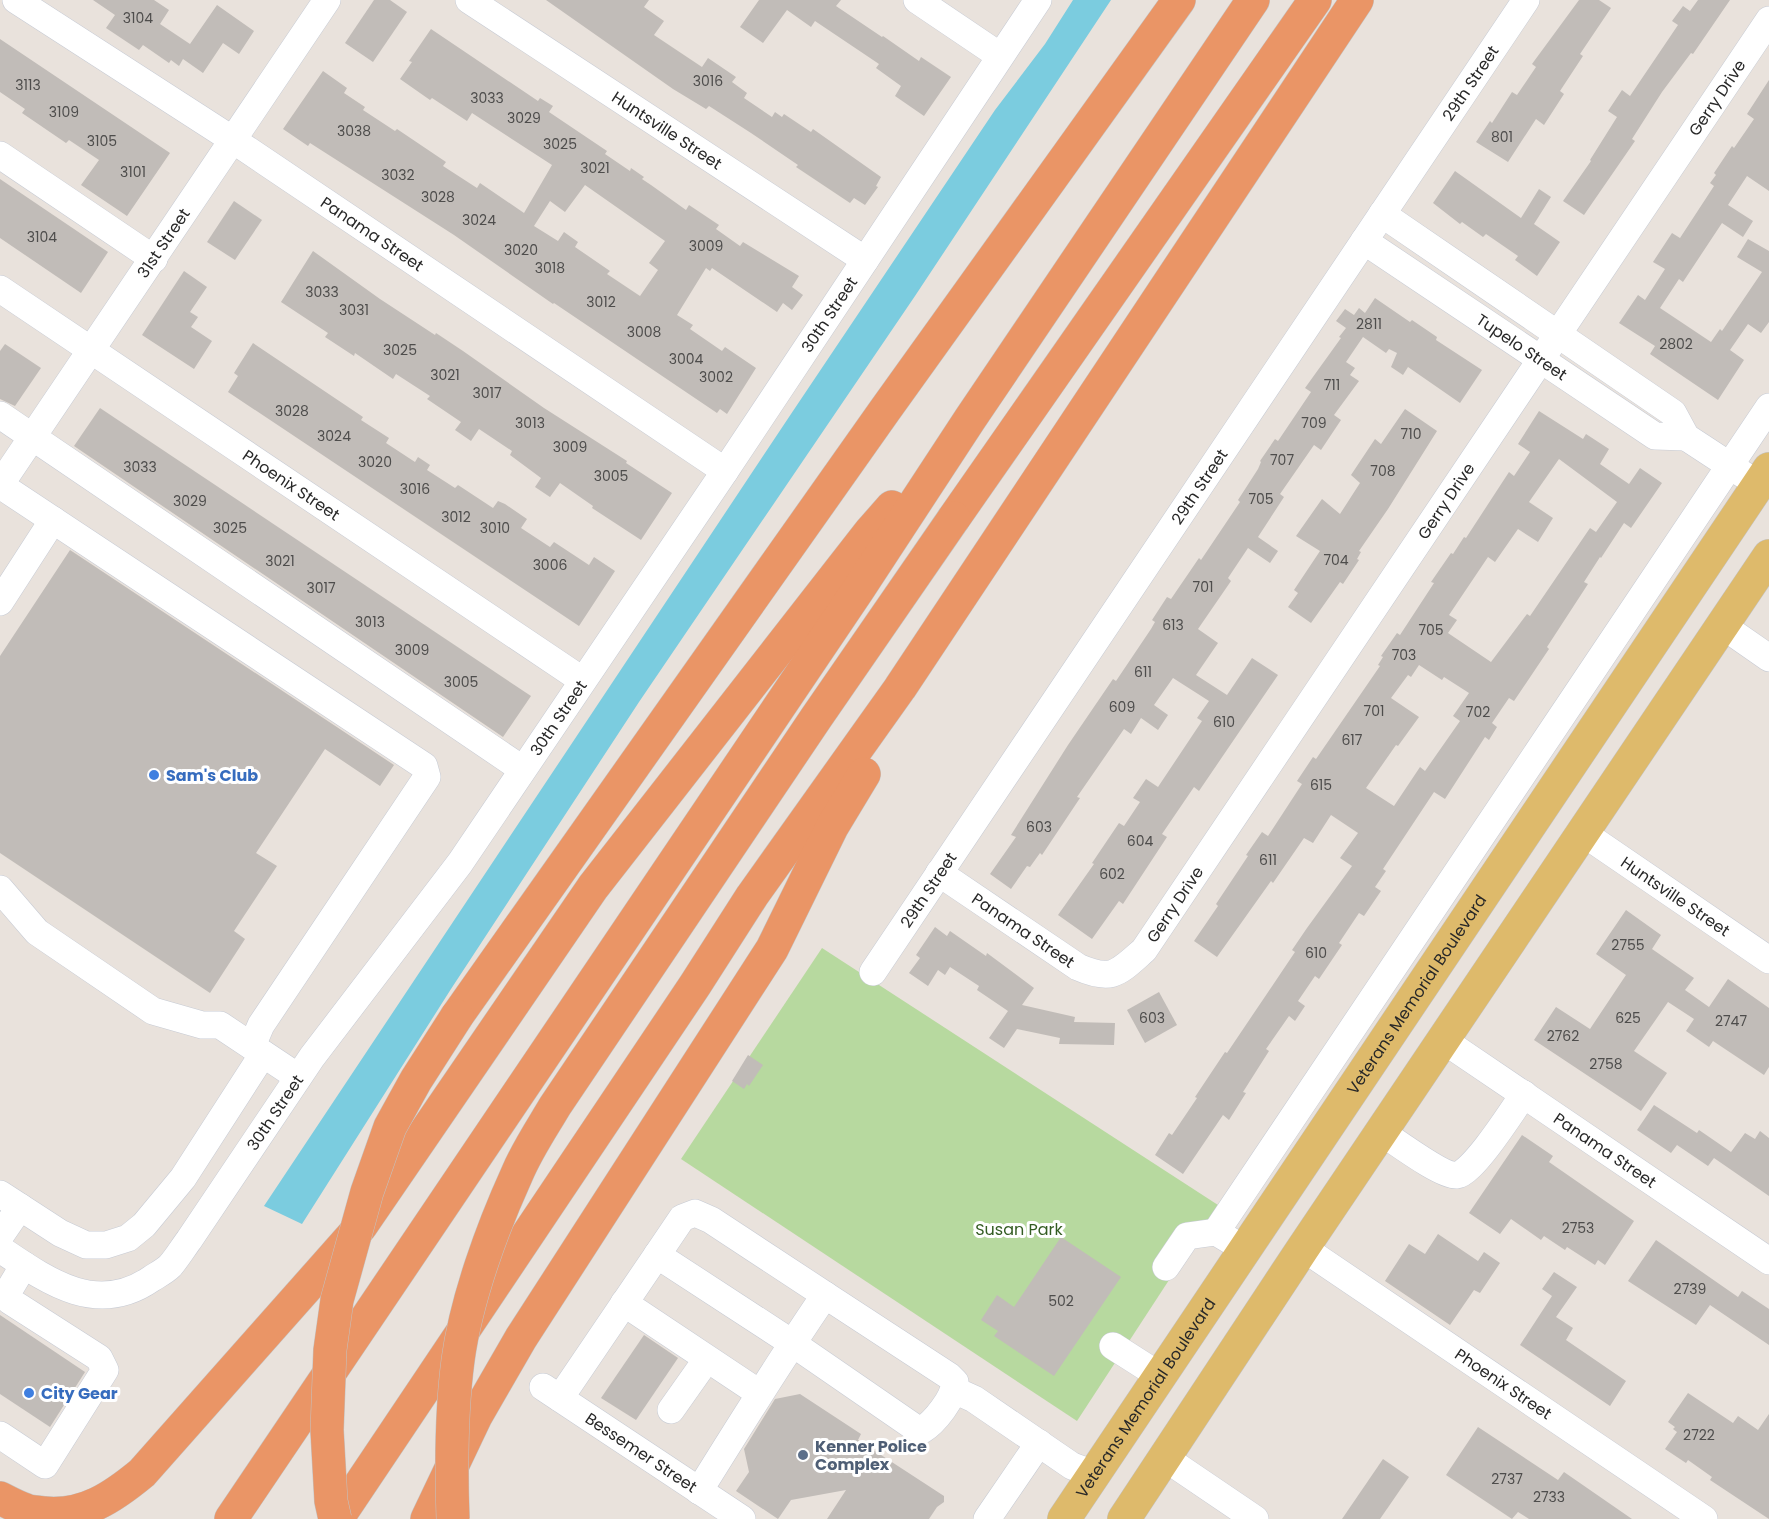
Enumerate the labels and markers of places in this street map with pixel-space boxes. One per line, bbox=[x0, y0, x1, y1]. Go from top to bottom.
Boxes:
place label: Sam's Club bbox=[166, 764, 258, 787]
marker: Sam's Club bbox=[147, 768, 161, 782]
place label: City Gear bbox=[41, 1382, 118, 1405]
marker: City Gear bbox=[22, 1386, 36, 1400]
place label: Kenner Police Complex bbox=[815, 1435, 927, 1476]
marker: Kenner Police Complex bbox=[796, 1448, 810, 1462]

